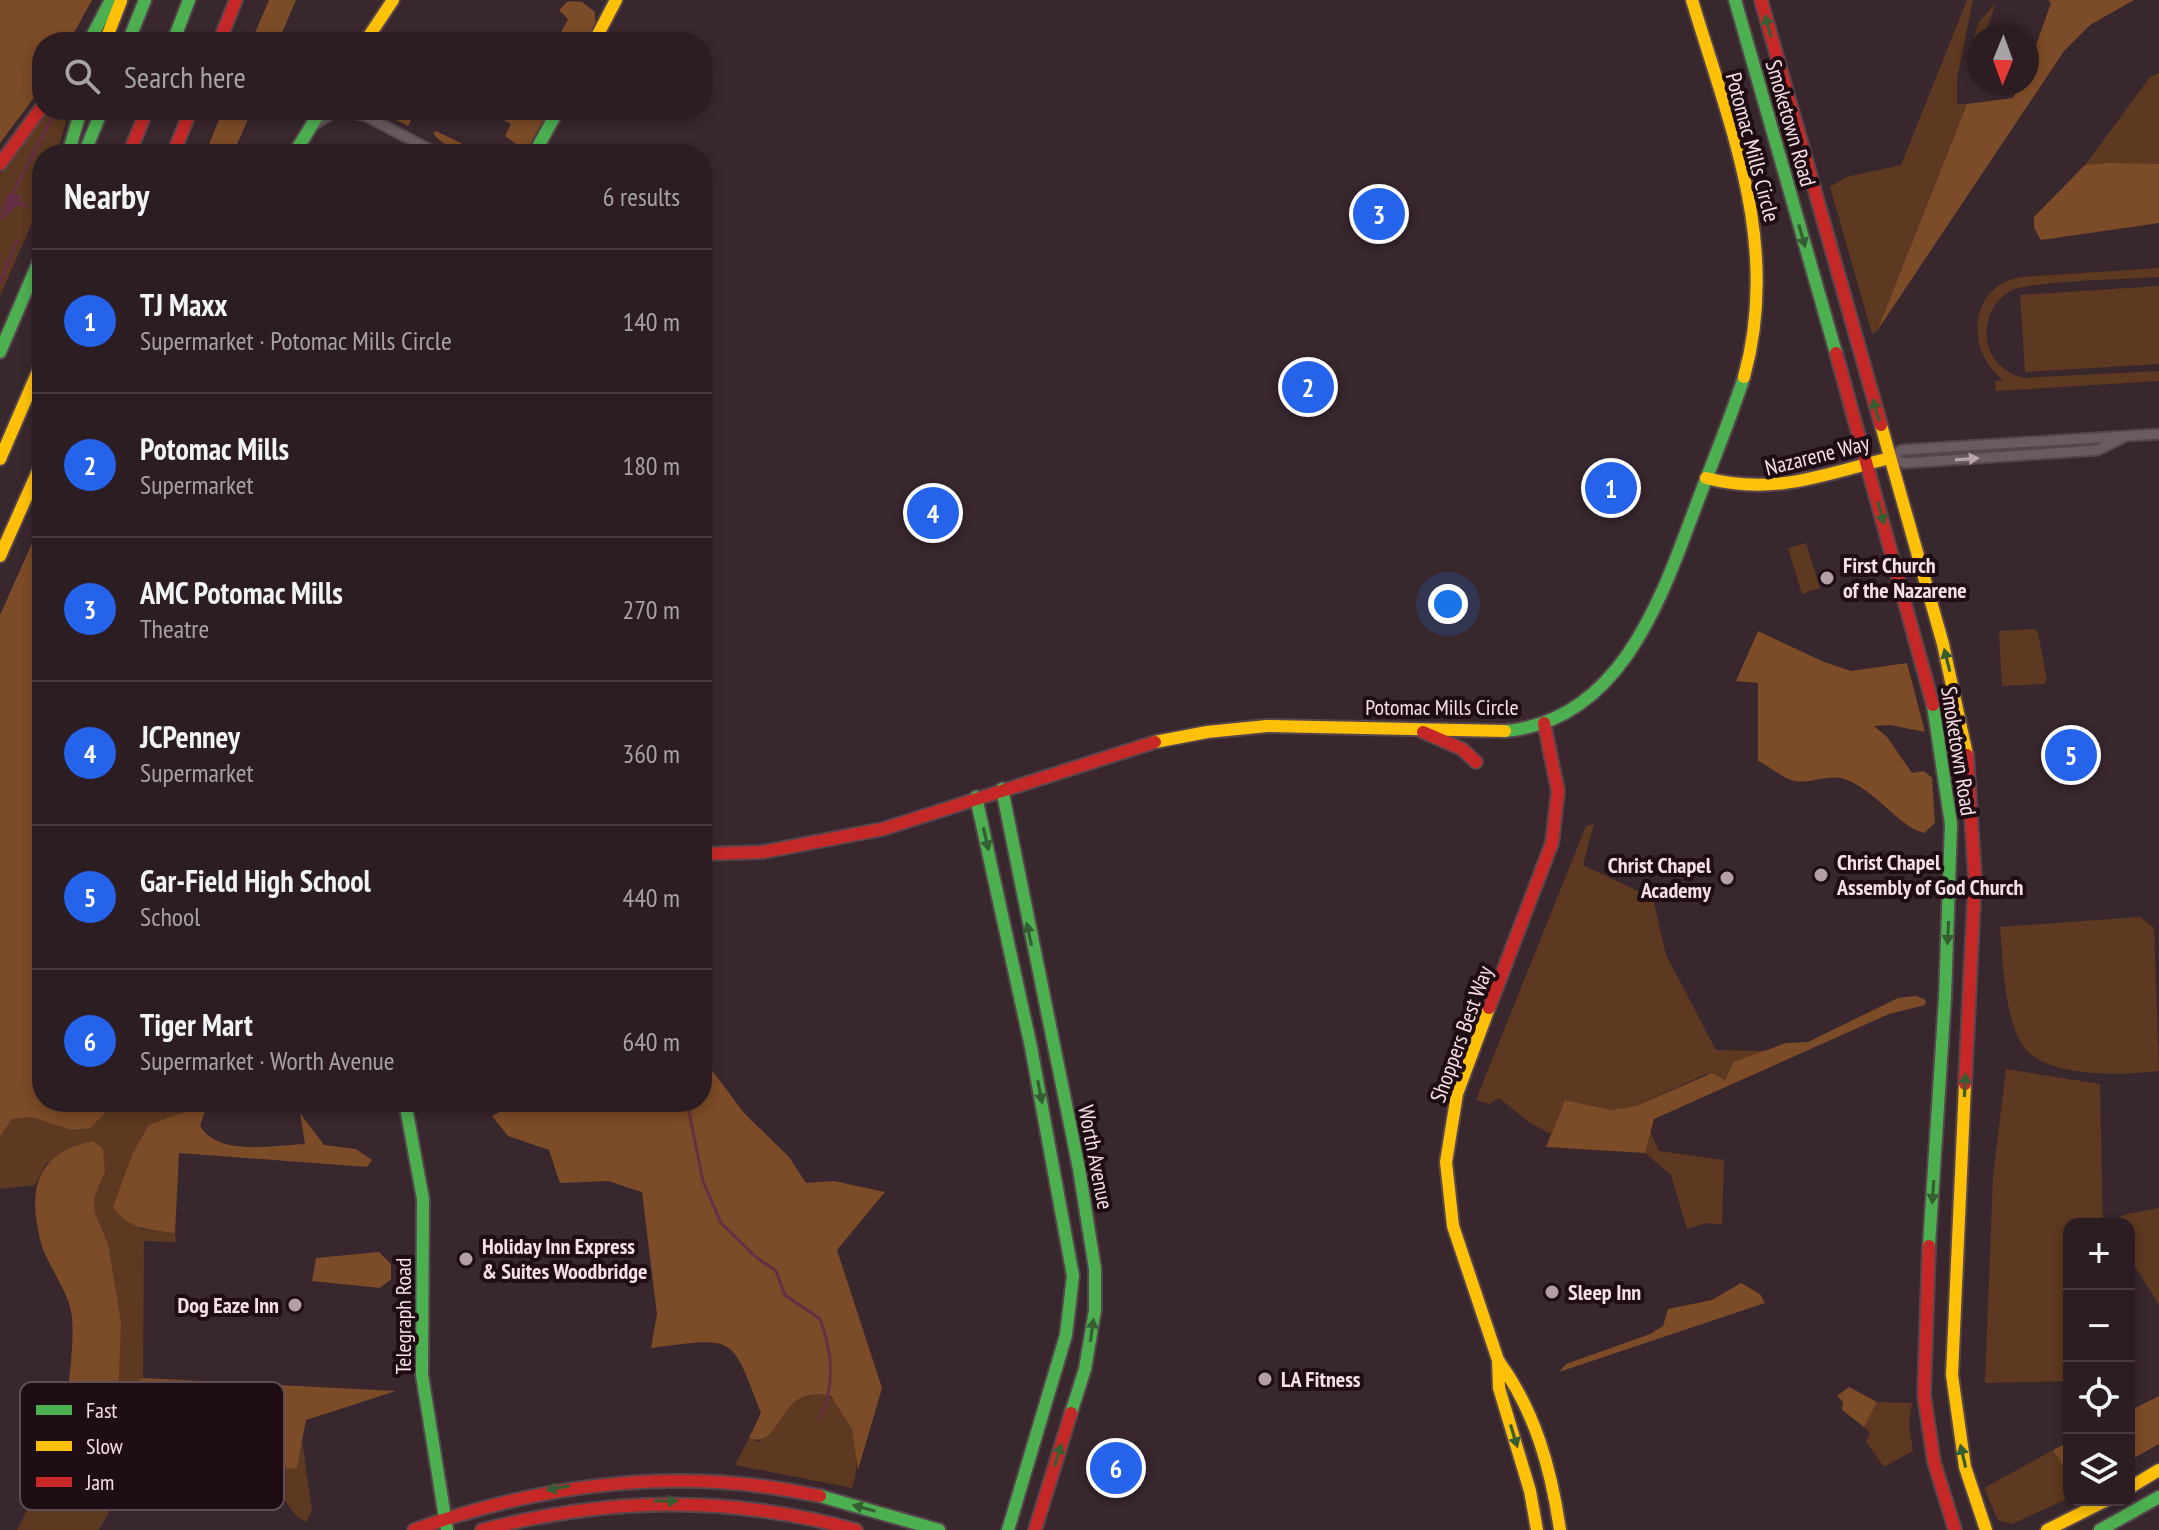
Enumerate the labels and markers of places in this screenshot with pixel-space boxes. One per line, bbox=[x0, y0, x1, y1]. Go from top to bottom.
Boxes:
pin: 3 bbox=[1353, 184, 1405, 244]
pin: 2 bbox=[1282, 357, 1334, 417]
pin: 1 bbox=[1585, 458, 1637, 518]
pin: 4 bbox=[907, 483, 959, 543]
place label: First Church of the Nazarene bbox=[1843, 551, 1967, 604]
marker: First Church of the Nazarene bbox=[1818, 569, 1836, 587]
pin: 5 bbox=[2045, 725, 2097, 785]
place label: Christ Chapel Assembly of God Church bbox=[1836, 848, 2024, 901]
place label: Christ Chapel Academy bbox=[1608, 851, 1712, 904]
marker: Christ Chapel Assembly of God Church bbox=[1812, 866, 1830, 884]
marker: Christ Chapel Academy bbox=[1718, 869, 1736, 887]
place label: Holiday Inn Express & Suites Woodbridge bbox=[482, 1232, 648, 1285]
marker: Holiday Inn Express & Suites Woodbridge bbox=[457, 1250, 475, 1268]
place label: Sleep Inn bbox=[1568, 1278, 1641, 1306]
marker: Sleep Inn bbox=[1543, 1283, 1561, 1301]
place label: Dog Eaze Inn bbox=[177, 1291, 279, 1319]
marker: Dog Eaze Inn bbox=[286, 1296, 304, 1314]
place label: LA Fitness bbox=[1281, 1365, 1361, 1393]
marker: LA Fitness bbox=[1256, 1370, 1274, 1388]
pin: 6 bbox=[1090, 1438, 1142, 1498]

